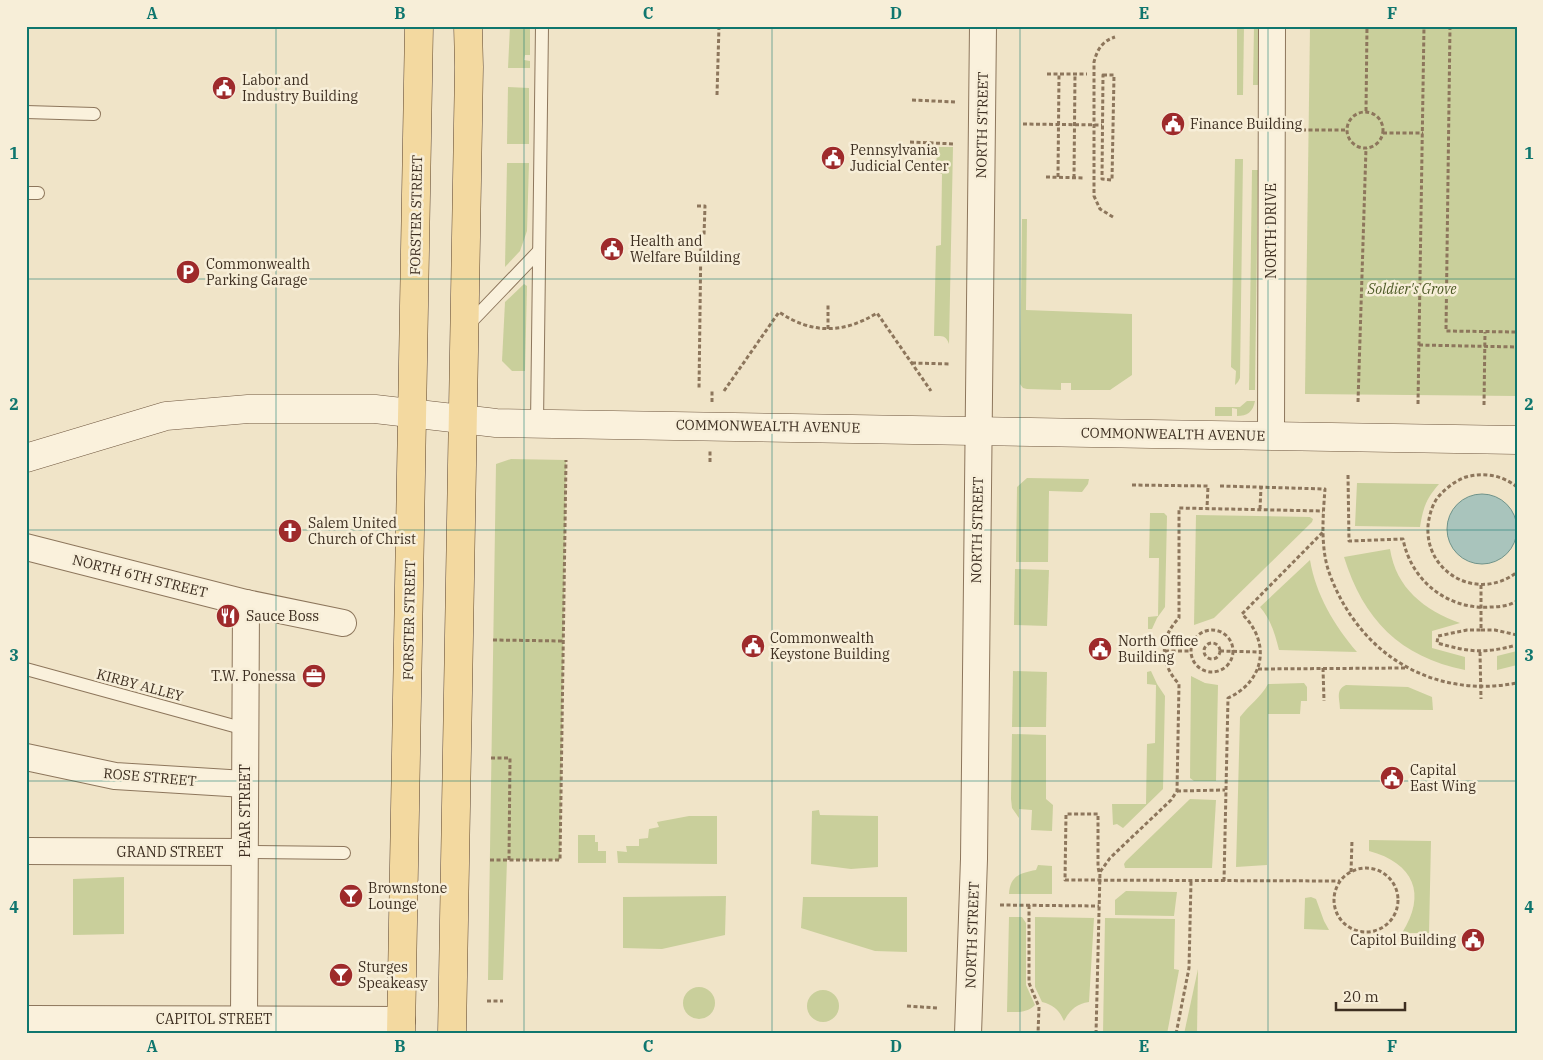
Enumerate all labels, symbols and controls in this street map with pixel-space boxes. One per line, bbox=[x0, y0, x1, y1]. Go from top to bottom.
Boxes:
text: A bbox=[146, 3, 158, 23]
text: B bbox=[394, 3, 406, 23]
text: C bbox=[643, 3, 653, 23]
text: D bbox=[890, 3, 902, 23]
text: E bbox=[1139, 3, 1149, 23]
text: F bbox=[1387, 3, 1397, 23]
place label: Labor and Industry Building bbox=[242, 71, 358, 105]
street label: NORTH STREET bbox=[972, 71, 992, 179]
public building icon: Labor and Industry Building bbox=[211, 75, 237, 101]
public building icon: Finance Building bbox=[1160, 111, 1186, 137]
place label: Finance Building bbox=[1190, 115, 1303, 133]
place label: Pennsylvania Judicial Center bbox=[850, 141, 949, 175]
text: 1 bbox=[9, 143, 19, 163]
text: 1 bbox=[1524, 143, 1534, 163]
public building icon: Pennsylvania Judicial Center bbox=[820, 145, 846, 171]
street label: FORSTER STREET bbox=[406, 155, 426, 275]
street label: NORTH DRIVE bbox=[1262, 183, 1280, 279]
place label: Health and Welfare Building bbox=[630, 232, 740, 266]
public building icon: Health and Welfare Building bbox=[599, 236, 625, 262]
place label: Commonwealth Parking Garage bbox=[206, 255, 310, 289]
parking icon: Commonwealth Parking Garage bbox=[175, 259, 201, 285]
park label: Soldier's Grove bbox=[1367, 280, 1457, 298]
text: 2 bbox=[9, 394, 19, 414]
text: 2 bbox=[1524, 394, 1534, 414]
street label: COMMONWEALTH AVENUE bbox=[676, 415, 860, 437]
street label: COMMONWEALTH AVENUE bbox=[1081, 423, 1265, 445]
street label: NORTH STREET bbox=[967, 476, 987, 584]
place label: Salem United Church of Christ bbox=[308, 514, 416, 548]
church icon: Salem United Church of Christ bbox=[277, 518, 303, 544]
street label: NORTH 6TH STREET bbox=[70, 550, 210, 602]
street label: FORSTER STREET bbox=[399, 560, 419, 680]
restaurant icon: Sauce Boss bbox=[215, 603, 241, 629]
place label: Sauce Boss bbox=[246, 607, 319, 625]
place label: Commonwealth Keystone Building bbox=[770, 629, 890, 663]
place label: North Office Building bbox=[1118, 632, 1198, 666]
public building icon: Commonwealth Keystone Building bbox=[740, 633, 766, 659]
public building icon: North Office Building bbox=[1087, 636, 1113, 662]
text: 3 bbox=[9, 645, 19, 665]
text: 3 bbox=[1524, 645, 1534, 665]
office icon: T.W. Ponessa bbox=[301, 663, 327, 689]
street label: KIRBY ALLEY bbox=[95, 665, 185, 705]
place label: T.W. Ponessa bbox=[211, 667, 296, 685]
place label: Capital East Wing bbox=[1410, 761, 1476, 795]
street label: ROSE STREET bbox=[103, 764, 197, 790]
street label: PEAR STREET bbox=[236, 764, 254, 858]
public building icon: Capital East Wing bbox=[1379, 765, 1405, 791]
street label: GRAND STREET bbox=[117, 843, 223, 861]
place label: Brownstone Lounge bbox=[368, 879, 447, 913]
street label: NORTH STREET bbox=[961, 881, 983, 989]
bar icon: Brownstone Lounge bbox=[338, 883, 364, 909]
text: 4 bbox=[9, 897, 19, 917]
text: 4 bbox=[1524, 897, 1534, 917]
public building icon: Capitol Building bbox=[1460, 927, 1486, 953]
place label: Capitol Building bbox=[1350, 931, 1456, 949]
place label: Sturges Speakeasy bbox=[358, 958, 428, 992]
bar icon: Sturges Speakeasy bbox=[328, 962, 354, 988]
scale bar bbox=[1336, 980, 1404, 1012]
text: 20 m bbox=[1343, 987, 1379, 1006]
street label: CAPITOL STREET bbox=[156, 1010, 272, 1028]
text: A bbox=[146, 1036, 158, 1056]
text: B bbox=[394, 1036, 406, 1056]
text: C bbox=[643, 1036, 653, 1056]
text: D bbox=[890, 1036, 902, 1056]
text: E bbox=[1139, 1036, 1149, 1056]
text: F bbox=[1387, 1036, 1397, 1056]

